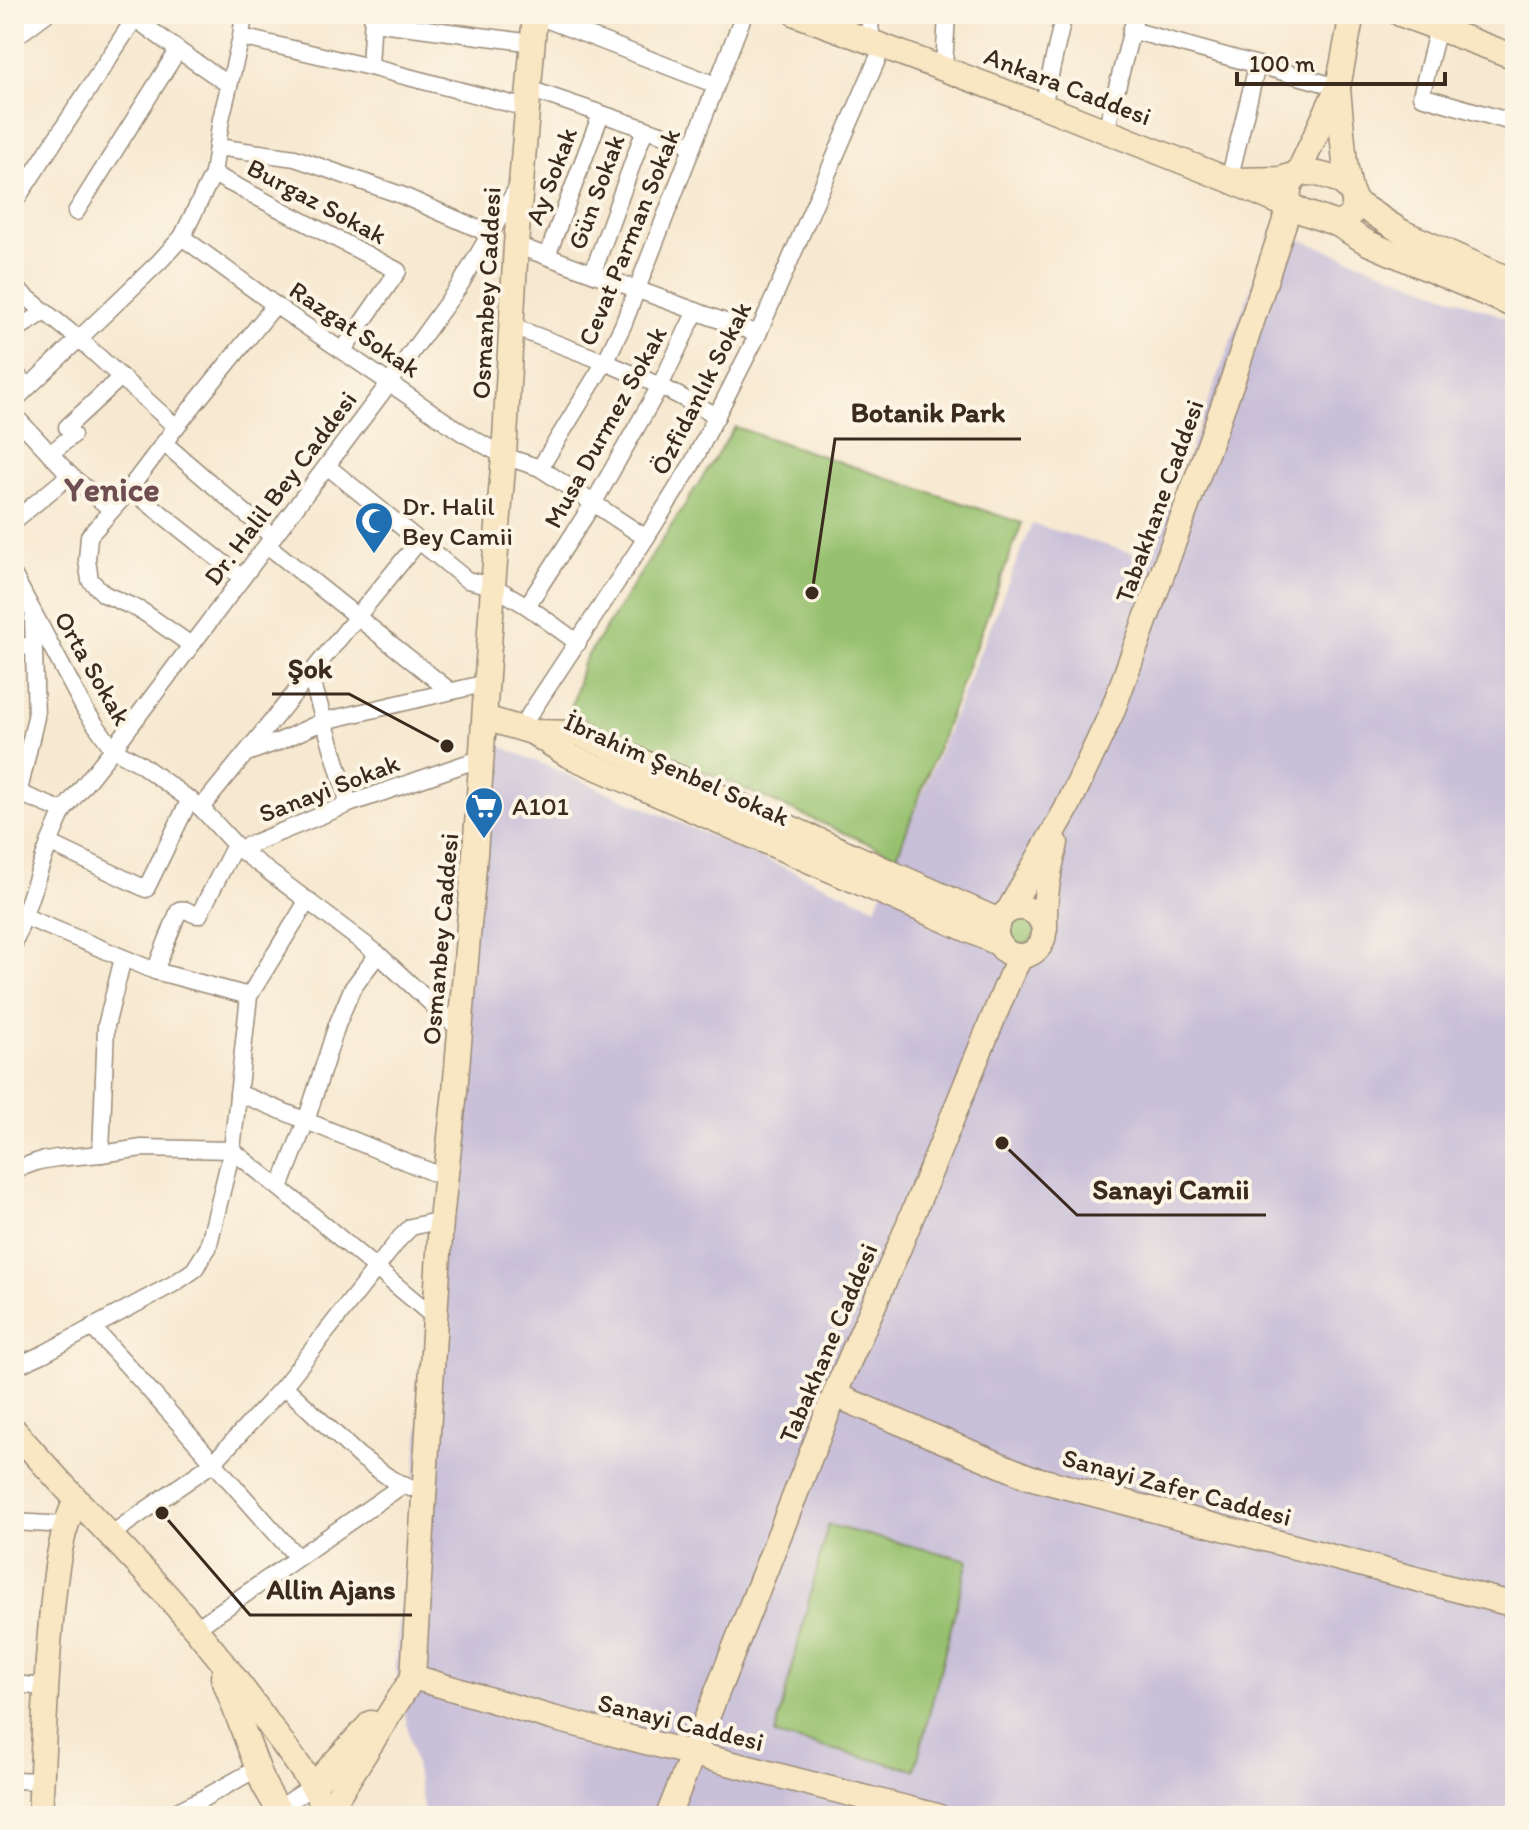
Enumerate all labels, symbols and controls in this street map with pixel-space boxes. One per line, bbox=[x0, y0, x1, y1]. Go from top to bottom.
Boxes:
scale bar bbox=[1237, 36, 1445, 86]
street label: Ankara Caddesi bbox=[980, 39, 1156, 133]
text: 100 m bbox=[1249, 49, 1315, 78]
street label: Ay Sokak bbox=[518, 122, 584, 229]
street label: Cevat Parman Sokak bbox=[571, 123, 687, 350]
street label: Gün Sokak bbox=[560, 129, 632, 254]
street label: Burgaz Sokak bbox=[242, 151, 392, 251]
street label: Osmanbey Caddesi bbox=[464, 186, 508, 400]
street label: Razgat Sokak bbox=[283, 274, 427, 384]
street label: Özfidanlık Sokak bbox=[644, 295, 759, 480]
street label: Musa Durmez Sokak bbox=[536, 320, 674, 534]
street label: Dr. Halil Bey Caddesi bbox=[197, 385, 363, 591]
callout: Botanik Park bbox=[835, 387, 1021, 439]
text: Botanik Park bbox=[851, 395, 1006, 429]
street label: Tabakhane Caddesi bbox=[1107, 395, 1211, 607]
district label: Yenice bbox=[64, 469, 160, 510]
place label: Dr. Halil Bey Camii bbox=[402, 490, 513, 552]
mosque icon: Dr. Halil Bey Camii bbox=[353, 500, 395, 555]
street label: Orta Sokak bbox=[48, 605, 139, 731]
callout: Şok bbox=[272, 642, 349, 694]
text: Şok bbox=[288, 651, 333, 685]
street label: İbrahim Şenbel Sokak bbox=[559, 705, 795, 833]
street label: Sanayi Sokak bbox=[254, 746, 404, 829]
supermarket icon: A101 bbox=[463, 785, 505, 840]
place label: A101 bbox=[512, 790, 569, 822]
street label: Osmanbey Caddesi bbox=[415, 832, 465, 1046]
callout: Sanayi Camii bbox=[1077, 1163, 1266, 1215]
text: Sanayi Camii bbox=[1093, 1172, 1249, 1206]
street label: Tabakhane Caddesi bbox=[772, 1238, 884, 1448]
street label: Sanayi Zafer Caddesi bbox=[1059, 1441, 1295, 1533]
callout: Allin Ajans bbox=[250, 1563, 412, 1615]
text: Allin Ajans bbox=[265, 1572, 396, 1606]
street label: Sanayi Caddesi bbox=[595, 1686, 767, 1758]

